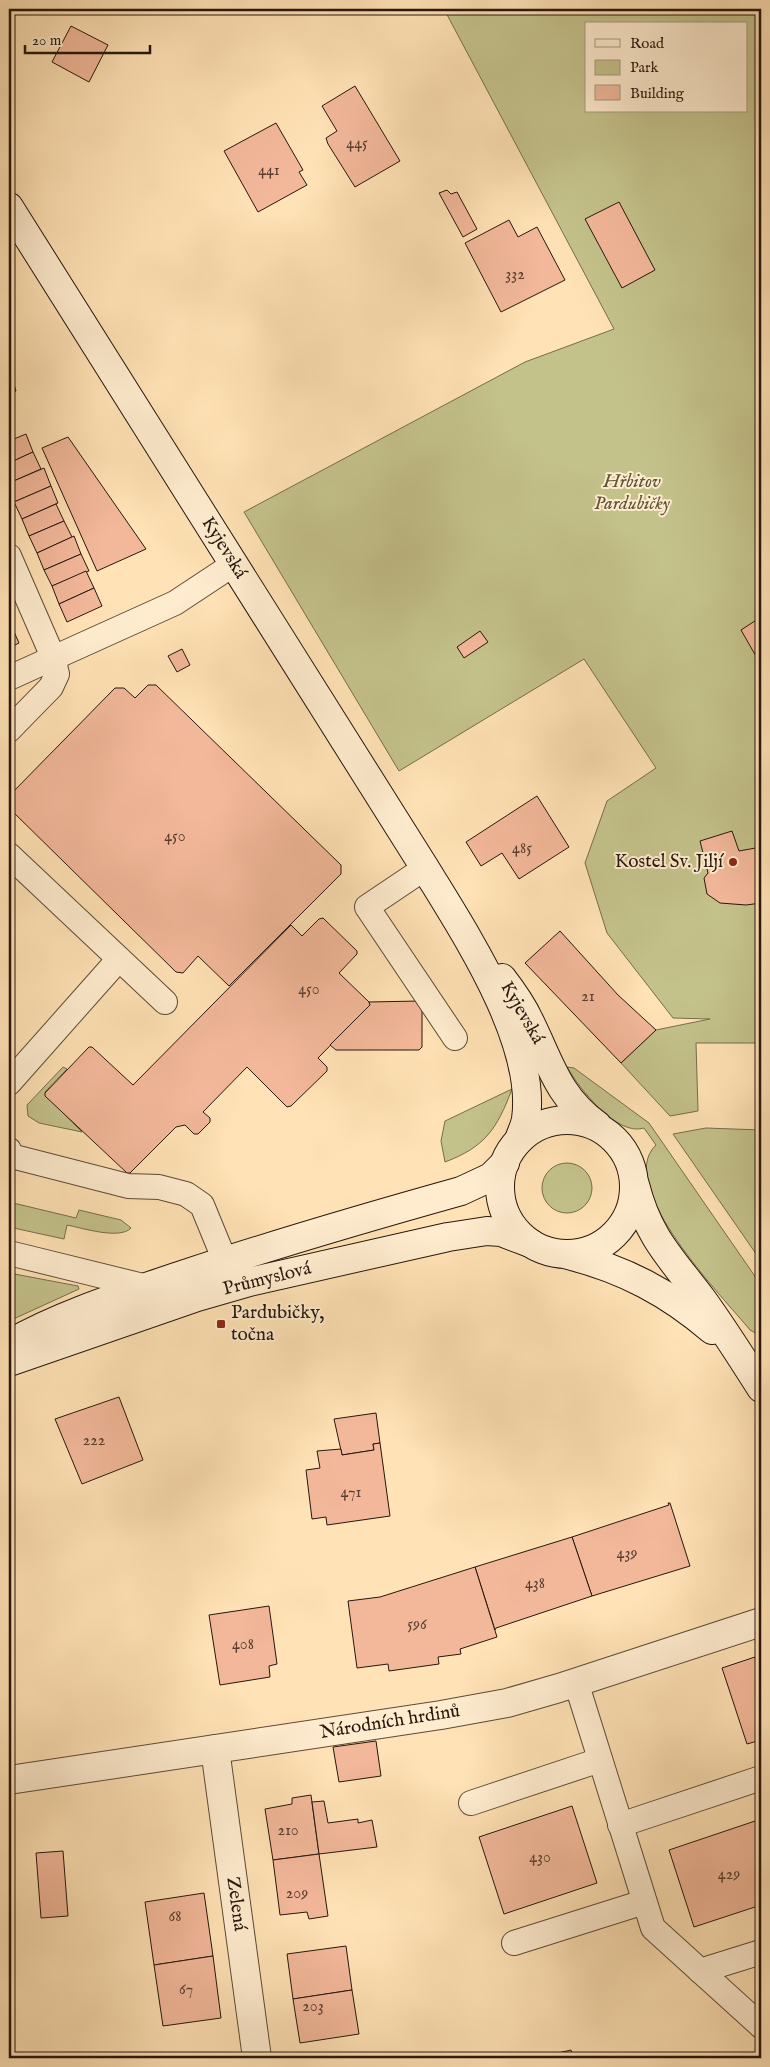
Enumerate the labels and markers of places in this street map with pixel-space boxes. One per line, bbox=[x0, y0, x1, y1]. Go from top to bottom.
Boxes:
place label: Kostel Sv. Jiljí bbox=[615, 850, 725, 874]
marker: Kostel Sv. Jiljí bbox=[727, 856, 739, 868]
place label: Pardubičky, točna bbox=[231, 1301, 324, 1347]
marker: Pardubičky, točna bbox=[215, 1318, 227, 1330]

